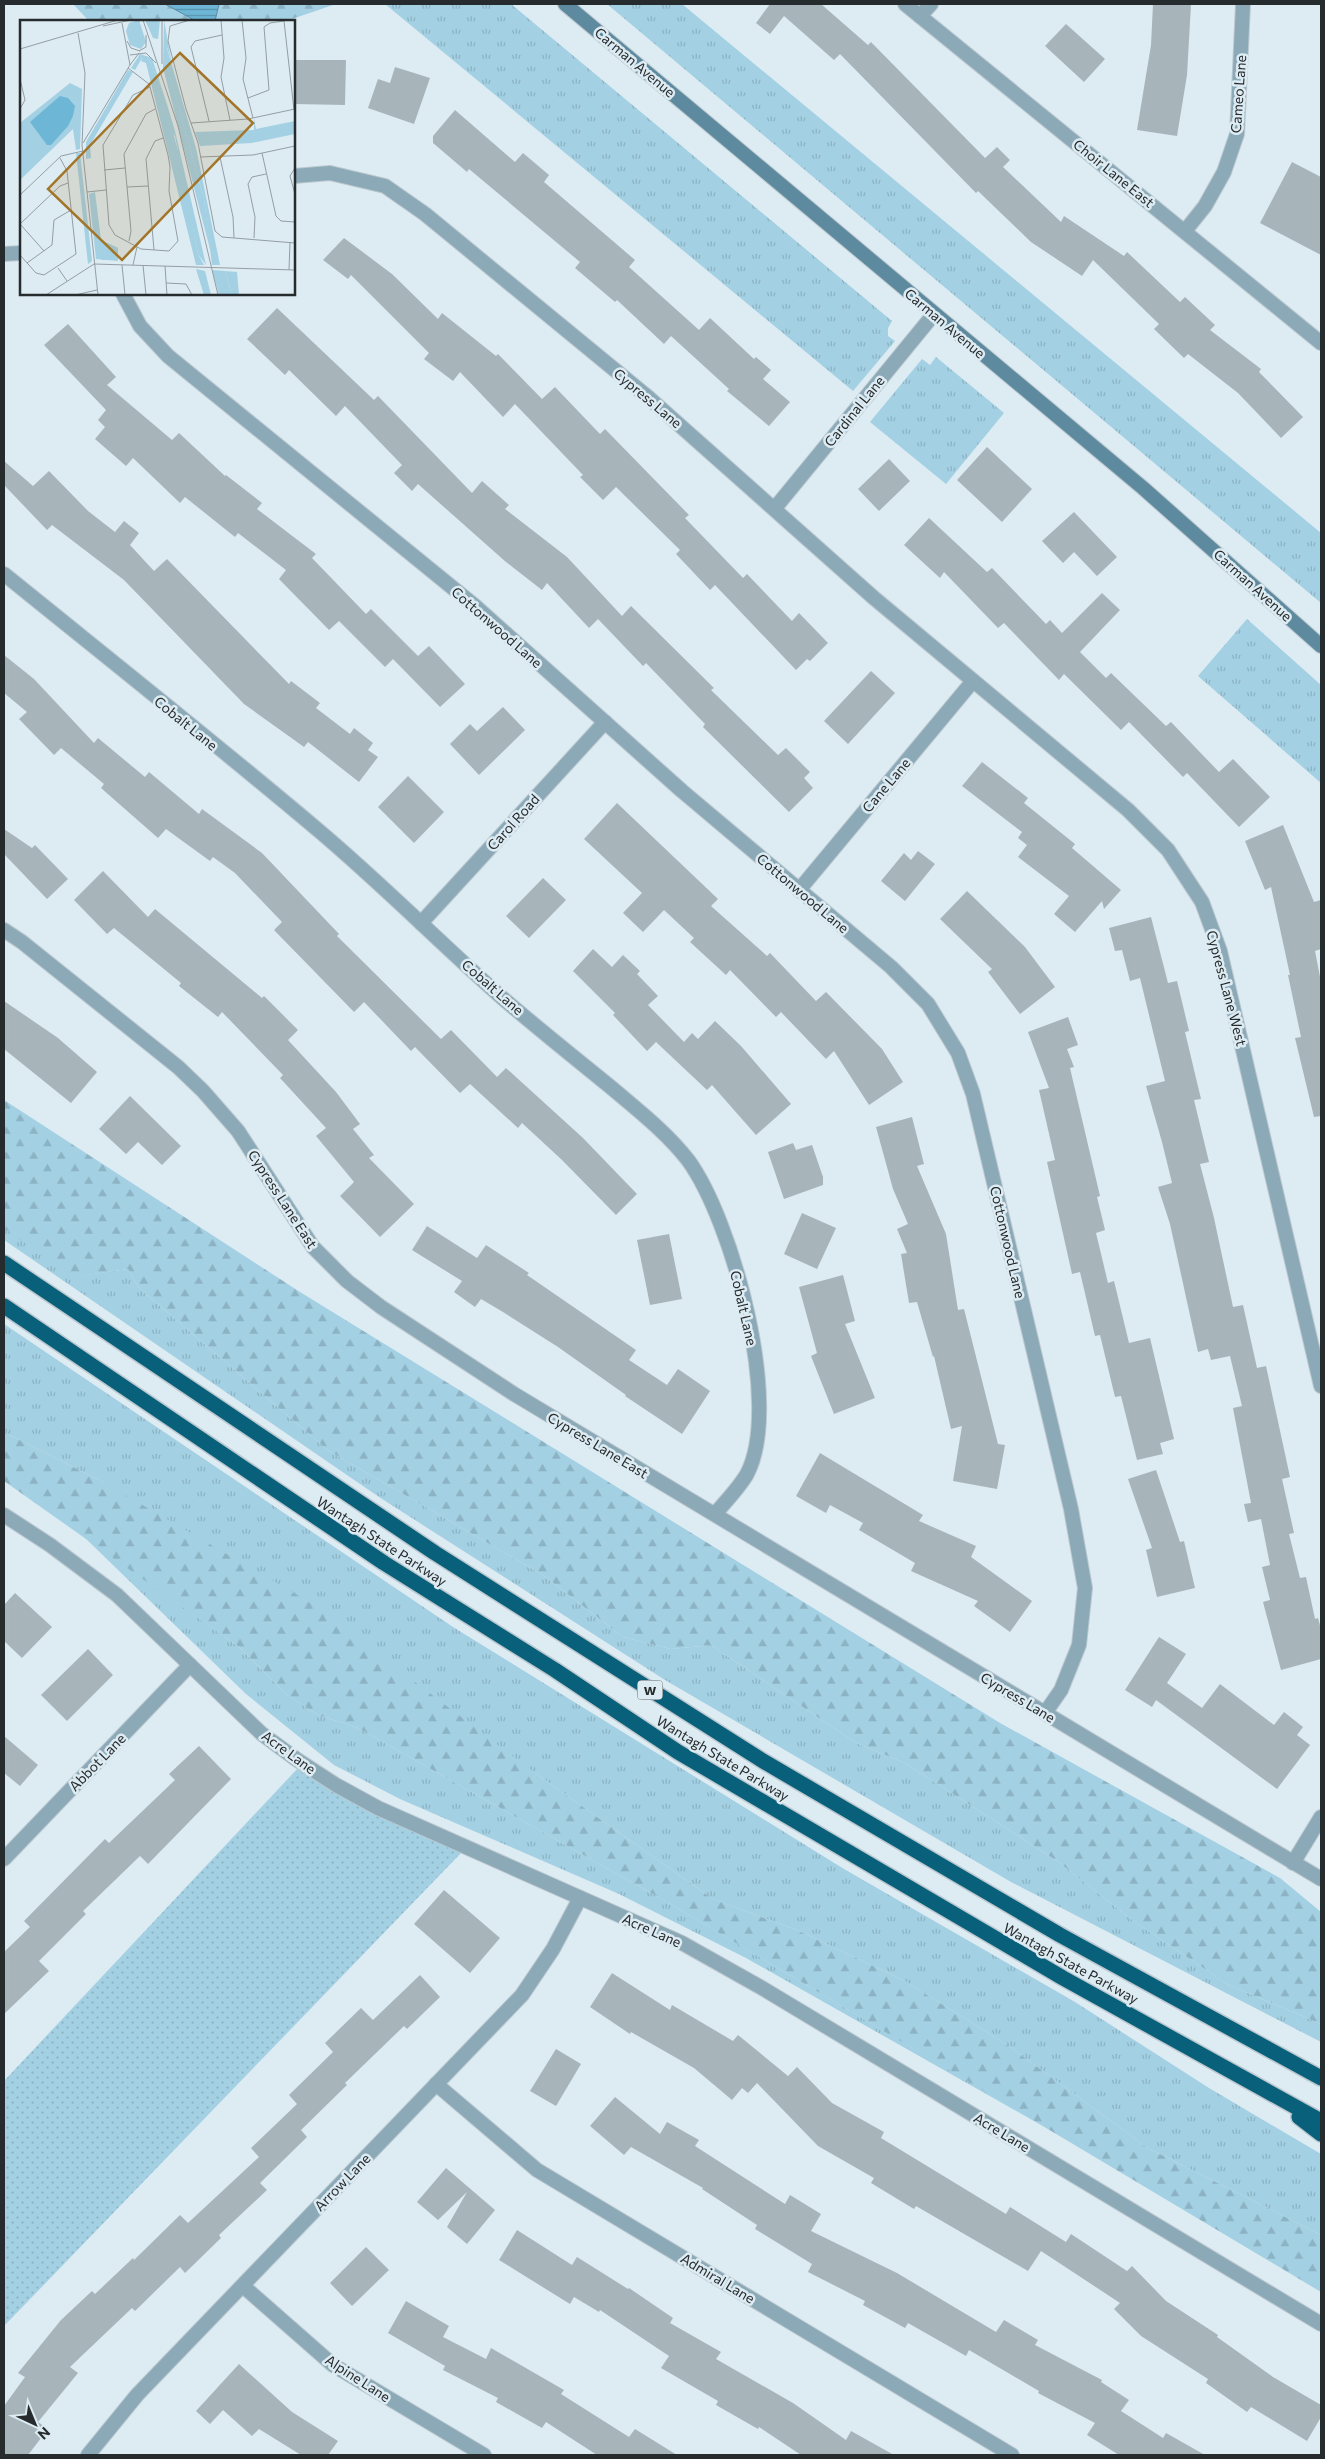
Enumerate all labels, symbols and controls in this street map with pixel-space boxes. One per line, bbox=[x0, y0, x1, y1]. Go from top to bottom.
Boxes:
inset map bbox=[20, 20, 295, 295]
street label: Carman Avenue bbox=[591, 24, 679, 100]
street label: Cameo Lane bbox=[1227, 54, 1249, 134]
street label: Choir Lane East bbox=[1070, 135, 1158, 211]
street label: Carman Avenue bbox=[901, 285, 989, 361]
street label: Cypress Lane bbox=[610, 365, 686, 431]
street label: Cardinal Lane bbox=[820, 372, 888, 450]
street label: Carman Avenue bbox=[1210, 545, 1296, 625]
street label: Cottonwood Lane bbox=[448, 583, 546, 671]
street label: Cobalt Lane bbox=[151, 692, 221, 754]
street label: Cane Lane bbox=[858, 754, 914, 816]
street label: Carol Road bbox=[483, 790, 543, 854]
street label: Cottonwood Lane bbox=[754, 850, 852, 936]
street label: Cypress Lane West bbox=[1203, 928, 1251, 1048]
street label: Cobalt Lane bbox=[459, 956, 527, 1018]
street label: Cypress Lane East bbox=[245, 1147, 321, 1252]
street label: Cottonwood Lane bbox=[987, 1184, 1029, 1300]
street label: Cobalt Lane bbox=[727, 1269, 761, 1347]
street label: Cypress Lane East bbox=[545, 1408, 651, 1482]
street label: Wantagh State Parkway bbox=[314, 1493, 450, 1589]
street label: Cypress Lane bbox=[978, 1668, 1058, 1726]
road number: W bbox=[638, 1680, 662, 1700]
street label: Wantagh State Parkway bbox=[654, 1712, 792, 1804]
street label: Acre Lane bbox=[259, 1727, 319, 1777]
street label: Abbot Lane bbox=[65, 1730, 129, 1794]
street label: Acre Lane bbox=[620, 1910, 684, 1950]
street label: Wantagh State Parkway bbox=[1000, 1919, 1142, 2007]
street label: Acre Lane bbox=[971, 2109, 1033, 2155]
street label: Arrow Lane bbox=[310, 2150, 374, 2214]
street label: Admiral Lane bbox=[678, 2249, 758, 2307]
street label: Alpine Lane bbox=[322, 2351, 394, 2405]
north arrow bbox=[10, 2399, 60, 2449]
text: N bbox=[35, 2424, 54, 2443]

